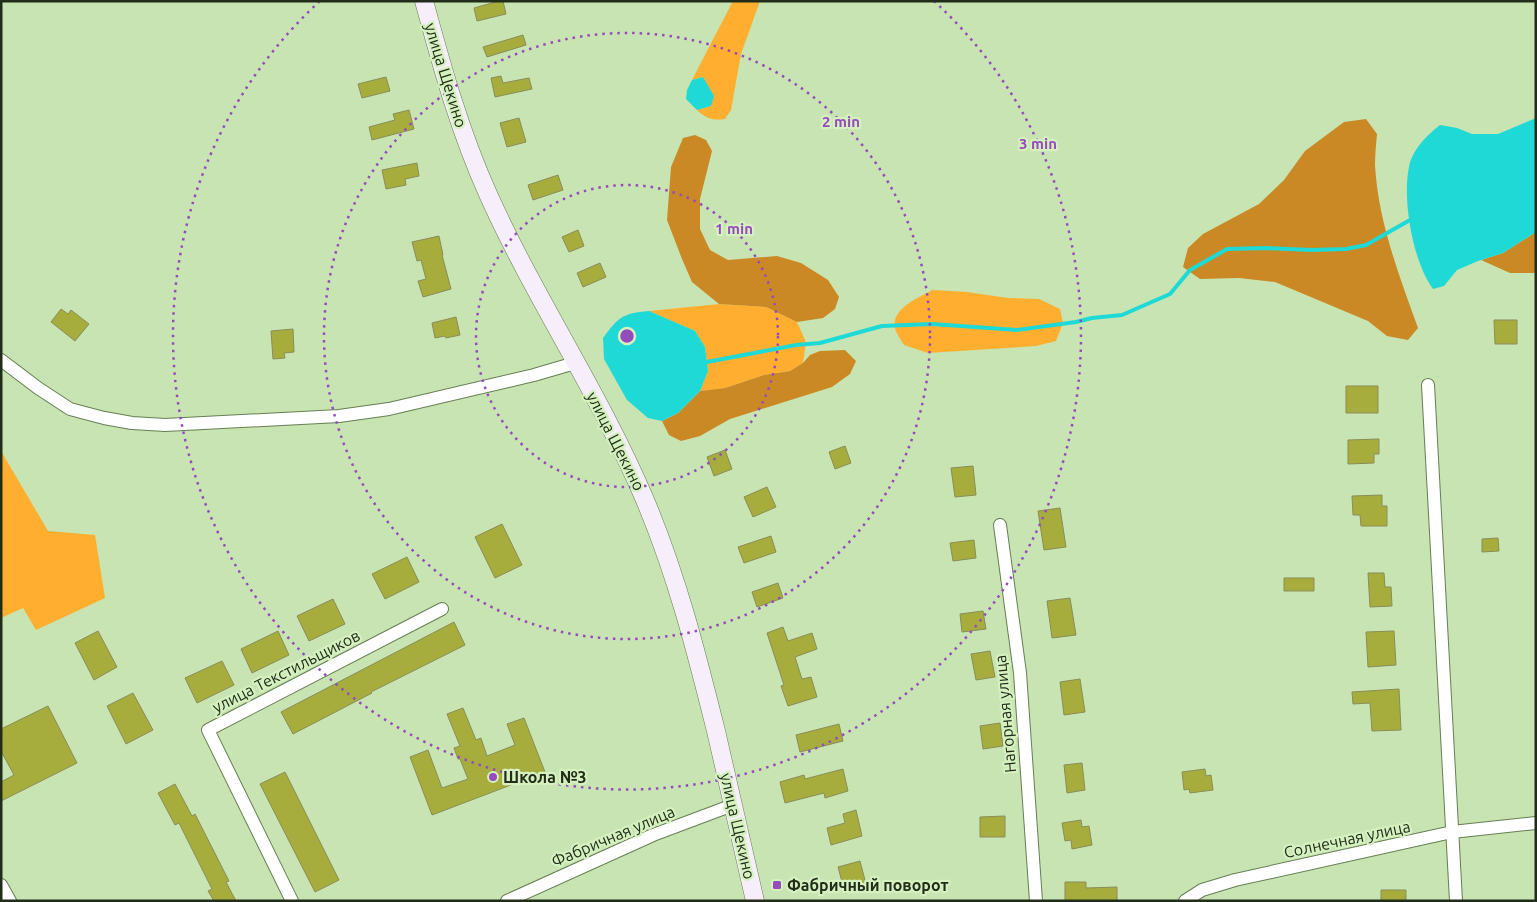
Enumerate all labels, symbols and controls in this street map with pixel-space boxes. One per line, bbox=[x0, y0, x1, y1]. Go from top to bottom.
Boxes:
street label: улица Щекино bbox=[422, 20, 470, 130]
text: 2 min bbox=[822, 113, 860, 130]
text: 3 min bbox=[1019, 135, 1057, 152]
text: 1 min bbox=[715, 220, 753, 237]
centre of rings bbox=[618, 327, 636, 345]
street label: улица Щекино bbox=[583, 389, 649, 493]
street label: улица Текстильщиков bbox=[209, 626, 363, 716]
street label: Нагорная улица bbox=[991, 654, 1019, 774]
place label: Школа №3 bbox=[503, 768, 587, 786]
marker: Школа №3 bbox=[487, 771, 499, 783]
street label: улица Щекино bbox=[717, 771, 759, 881]
street label: Фабричная улица bbox=[549, 802, 677, 870]
street label: Солнечная улица bbox=[1282, 817, 1412, 861]
place label: Фабричный поворот bbox=[787, 876, 949, 894]
marker: Фабричный поворот bbox=[771, 879, 783, 891]

